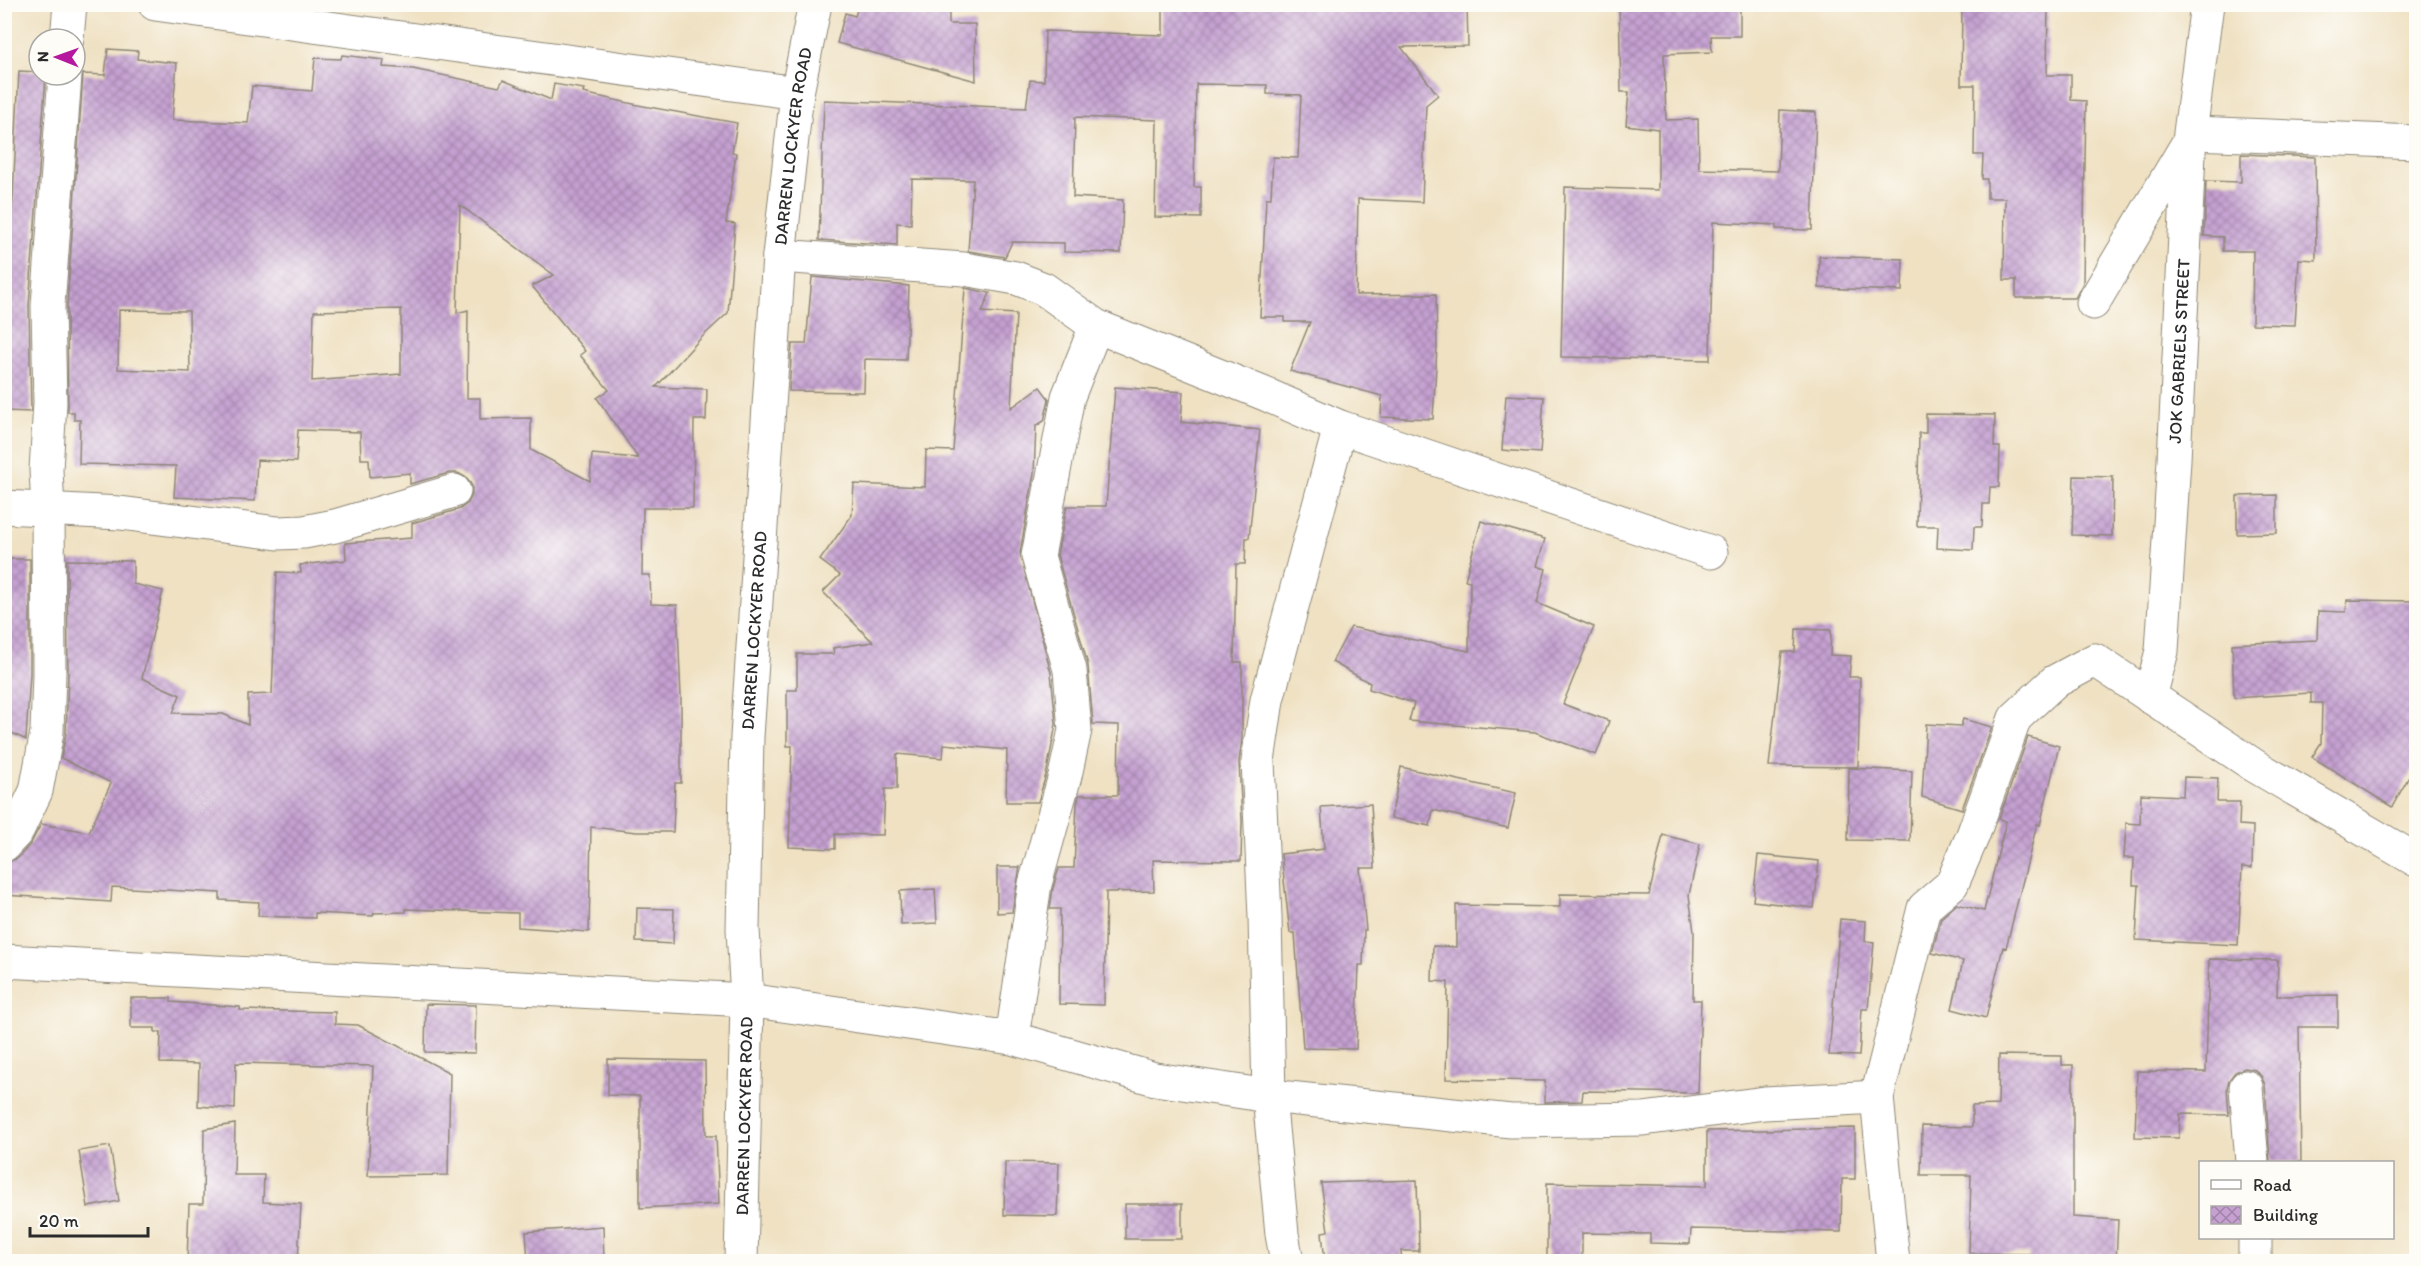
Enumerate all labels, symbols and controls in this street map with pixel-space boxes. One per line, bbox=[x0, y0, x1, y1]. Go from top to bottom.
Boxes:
north arrow bbox=[27, 27, 87, 87]
street label: DARREN LOCKYER ROAD bbox=[769, 45, 817, 246]
text: N bbox=[33, 51, 52, 62]
street label: JOK GABRIELS STREET bbox=[2164, 258, 2195, 444]
street label: DARREN LOCKYER ROAD bbox=[737, 530, 772, 731]
street label: DARREN LOCKYER ROAD bbox=[731, 1016, 758, 1216]
legend bbox=[2199, 1161, 2394, 1239]
text: Road bbox=[2253, 1174, 2292, 1196]
scale bar bbox=[30, 1200, 148, 1238]
text: Building bbox=[2253, 1204, 2319, 1226]
text: 20 m bbox=[39, 1210, 79, 1232]

